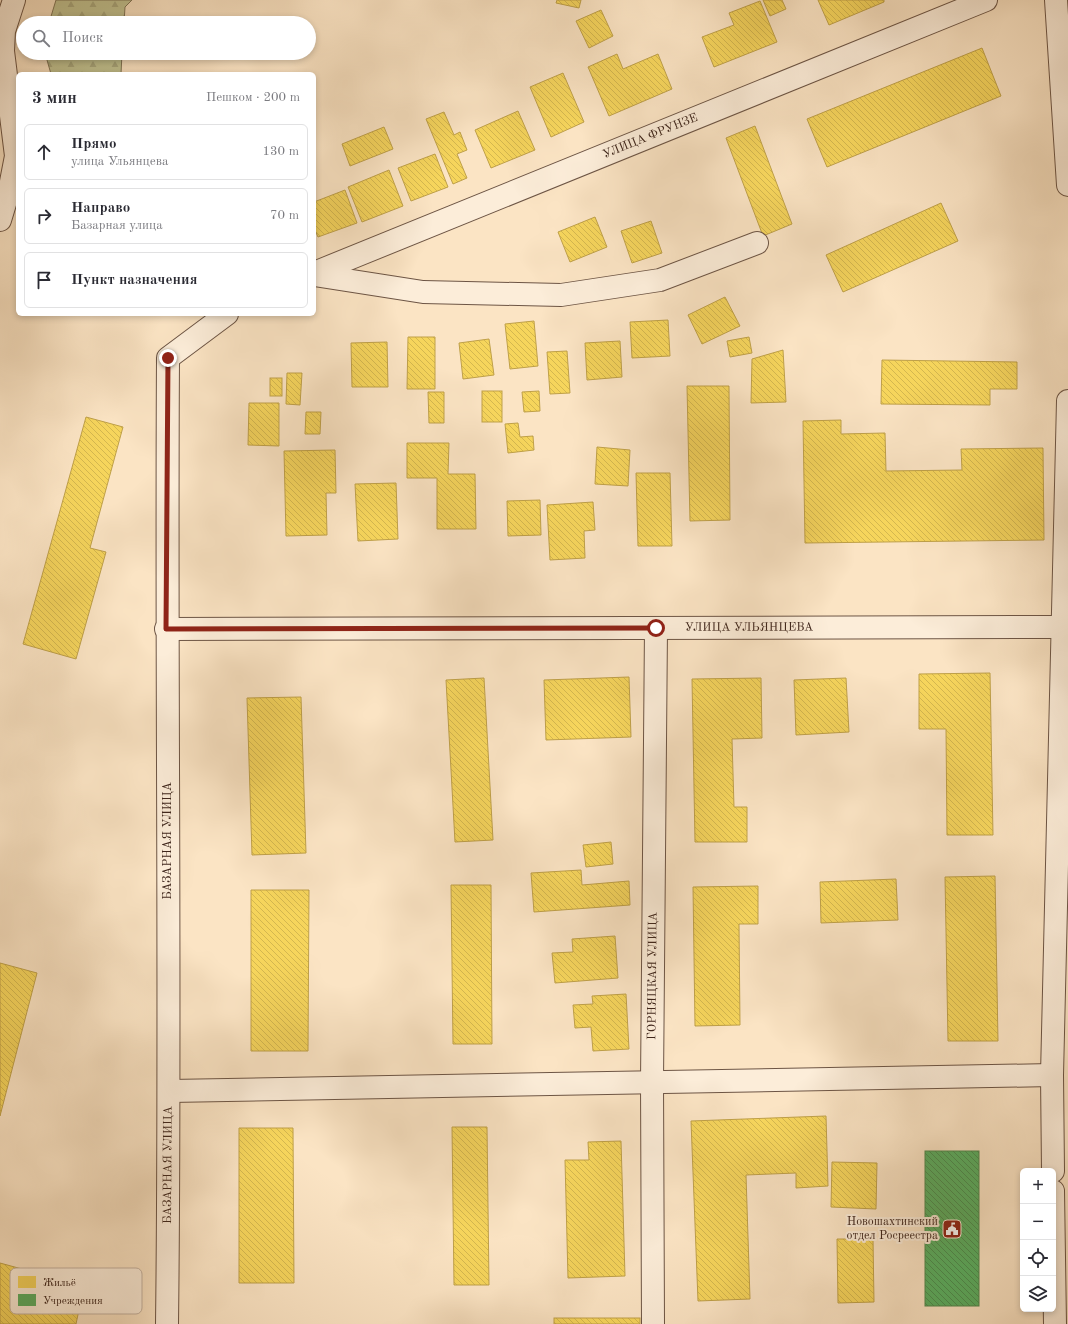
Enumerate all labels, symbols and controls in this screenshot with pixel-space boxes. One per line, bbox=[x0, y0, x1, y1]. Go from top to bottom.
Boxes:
search box bbox=[16, 16, 316, 60]
icon: search bbox=[30, 27, 52, 49]
text: Поиск bbox=[62, 31, 103, 46]
text: 3 мин bbox=[32, 90, 77, 107]
text: Пешком · 200 m bbox=[206, 91, 300, 104]
street label: УЛИЦА ФРУНЗЕ bbox=[601, 112, 700, 161]
text: Прямо bbox=[71, 137, 117, 152]
icon: ahead bbox=[33, 141, 55, 163]
text: 130 m bbox=[262, 145, 299, 158]
text: улица Ульянцева bbox=[71, 155, 168, 168]
text: Направо bbox=[71, 201, 130, 216]
icon: right bbox=[33, 205, 55, 227]
text: 70 m bbox=[270, 209, 299, 222]
text: Базарная улица bbox=[71, 219, 163, 232]
icon: arrive bbox=[33, 269, 55, 291]
text: Пункт назначения bbox=[71, 273, 198, 288]
route end bbox=[159, 349, 177, 367]
route start bbox=[647, 619, 665, 637]
street label: УЛИЦА УЛЬЯНЦЕВА bbox=[685, 622, 813, 634]
street label: БАЗАРНАЯ УЛИЦА bbox=[162, 782, 174, 900]
street label: ГОРНЯЦКАЯ УЛИЦА bbox=[646, 912, 659, 1040]
street label: БАЗАРНАЯ УЛИЦА bbox=[162, 1106, 175, 1224]
map controls bbox=[1020, 1168, 1056, 1312]
button: + bbox=[1020, 1168, 1056, 1204]
button: − bbox=[1020, 1204, 1056, 1240]
place label: Новошахтинский отдел Росреестра bbox=[847, 1216, 938, 1242]
public building icon: Новошахтинский отдел Росреестра bbox=[941, 1218, 963, 1240]
button: locate bbox=[1020, 1240, 1056, 1276]
legend bbox=[10, 1268, 142, 1314]
button: layers bbox=[1020, 1276, 1056, 1312]
text: Жильё bbox=[43, 1278, 76, 1289]
text: Учреждения bbox=[43, 1296, 103, 1307]

